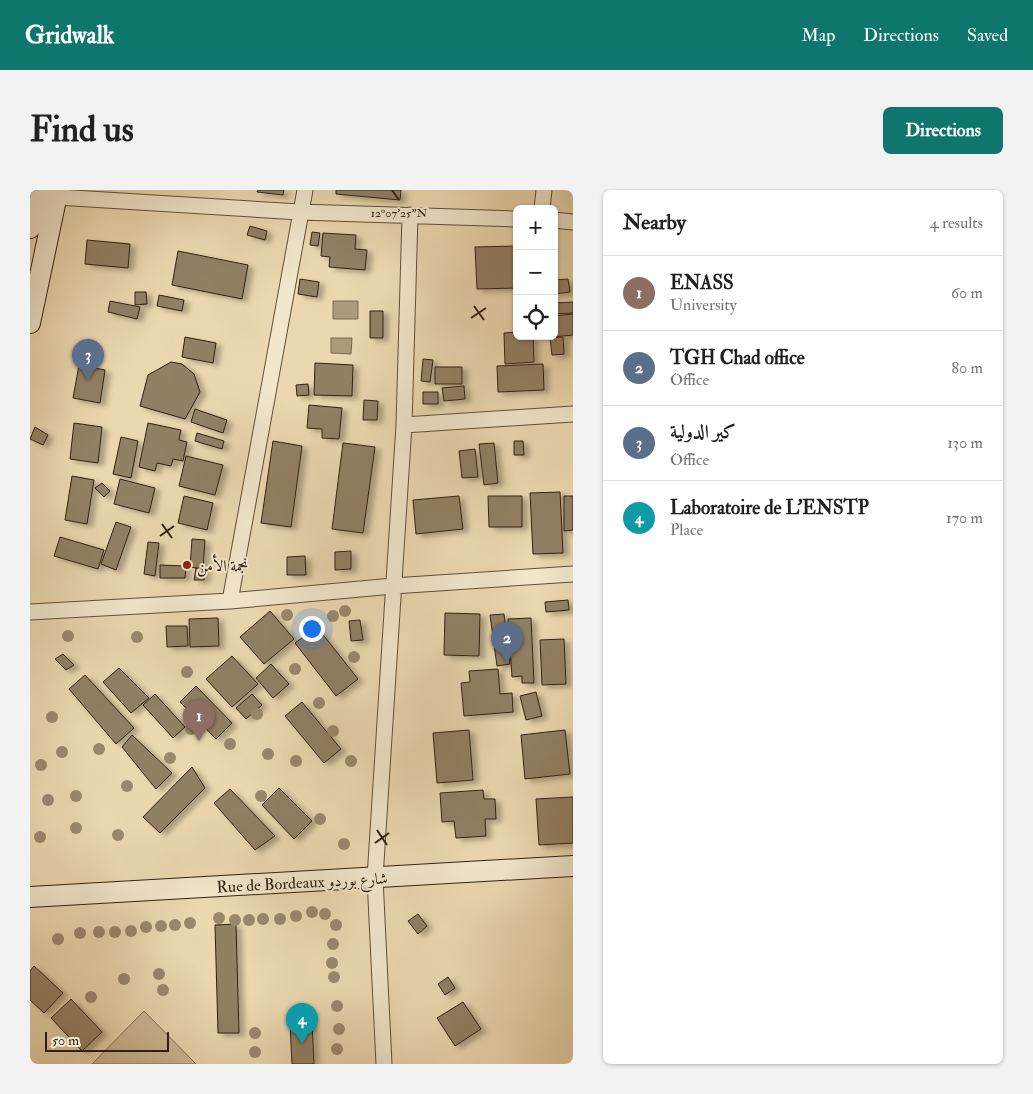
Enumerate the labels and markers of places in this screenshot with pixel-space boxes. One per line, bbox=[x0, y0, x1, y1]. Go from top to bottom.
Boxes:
pin: 3 bbox=[72, 339, 104, 380]
place label: نجمة الأمن bbox=[197, 554, 249, 577]
marker: نجمة الأمن bbox=[181, 559, 193, 571]
pin: 2 bbox=[491, 622, 523, 663]
pin: 1 bbox=[183, 700, 215, 741]
pin: 4 bbox=[286, 1003, 318, 1044]

